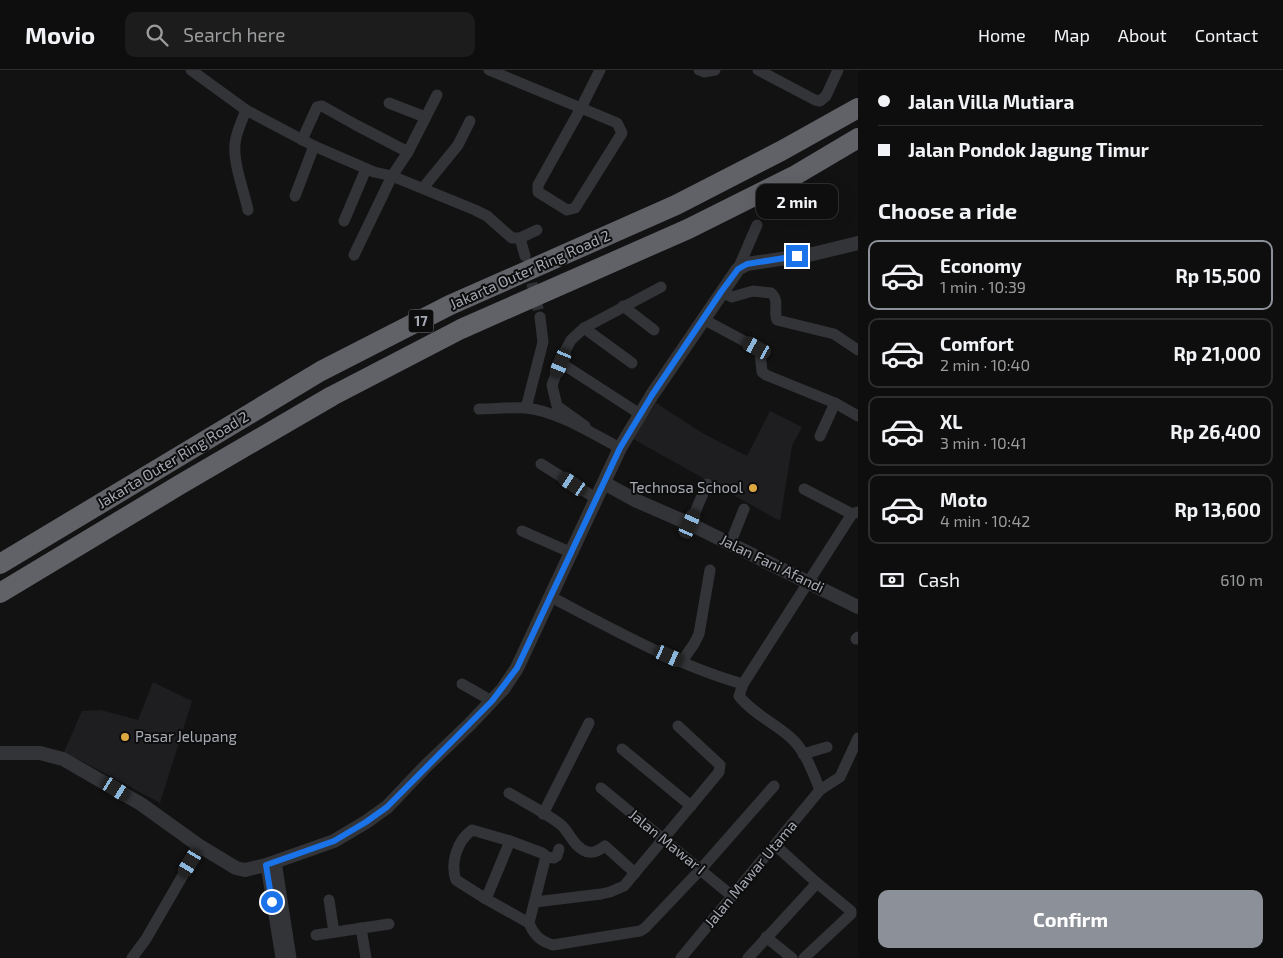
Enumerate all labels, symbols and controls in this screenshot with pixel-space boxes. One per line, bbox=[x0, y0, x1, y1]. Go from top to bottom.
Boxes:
search box bbox=[125, 12, 475, 57]
text: Movio bbox=[25, 20, 95, 49]
icon: search bbox=[143, 21, 171, 49]
text: Search here bbox=[183, 23, 285, 46]
text: Home bbox=[978, 24, 1026, 46]
text: Map bbox=[1054, 24, 1090, 46]
text: About bbox=[1118, 24, 1167, 46]
text: Contact bbox=[1195, 24, 1258, 46]
text: Jalan Villa Mutiara bbox=[908, 90, 1074, 113]
text: Jalan Pondok Jagung Timur bbox=[908, 138, 1149, 161]
callout: 2 min bbox=[756, 184, 838, 218]
text: 2 min bbox=[777, 192, 817, 211]
text: Choose a ride bbox=[878, 197, 1017, 223]
street label: Jakarta Outer Ring Road 2 bbox=[447, 226, 613, 313]
route end bbox=[786, 245, 808, 267]
icon: car bbox=[880, 253, 925, 298]
text: Economy bbox=[940, 254, 1022, 277]
text: Rp 15,500 bbox=[1175, 264, 1261, 287]
text: 1 min · 10:39 bbox=[940, 277, 1026, 296]
road number: 17 bbox=[408, 310, 434, 332]
icon: car bbox=[880, 331, 925, 376]
text: Comfort bbox=[940, 332, 1014, 355]
car bbox=[740, 334, 773, 362]
text: Rp 21,000 bbox=[1173, 342, 1261, 365]
car bbox=[548, 346, 573, 380]
text: 2 min · 10:40 bbox=[940, 355, 1030, 374]
street label: Jakarta Outer Ring Road 2 bbox=[93, 407, 252, 512]
icon: car bbox=[880, 409, 925, 454]
text: XL bbox=[940, 410, 962, 433]
text: Rp 26,400 bbox=[1170, 420, 1261, 443]
text: 3 min · 10:41 bbox=[940, 433, 1027, 452]
car bbox=[556, 469, 589, 499]
place label: Technosa School bbox=[629, 478, 744, 496]
marker: Technosa School bbox=[747, 482, 759, 494]
icon: car bbox=[880, 487, 925, 532]
text: Moto bbox=[940, 488, 988, 511]
text: Rp 13,600 bbox=[1174, 498, 1261, 521]
car bbox=[677, 507, 702, 541]
text: 4 min · 10:42 bbox=[940, 511, 1030, 530]
street label: Jalan Fani Afandi bbox=[717, 530, 827, 596]
icon: cash bbox=[878, 566, 906, 594]
text: Cash bbox=[918, 568, 960, 591]
text: 610 m bbox=[1220, 570, 1263, 589]
car bbox=[652, 643, 685, 669]
place label: Pasar Jelupang bbox=[135, 727, 237, 745]
marker: Pasar Jelupang bbox=[119, 731, 131, 743]
car bbox=[99, 775, 132, 803]
street label: Jalan Mawar I bbox=[626, 805, 709, 877]
street label: Jalan Mawar Utama bbox=[700, 816, 800, 931]
car bbox=[175, 846, 204, 880]
button: Confirm bbox=[878, 890, 1263, 948]
route start bbox=[261, 891, 283, 913]

